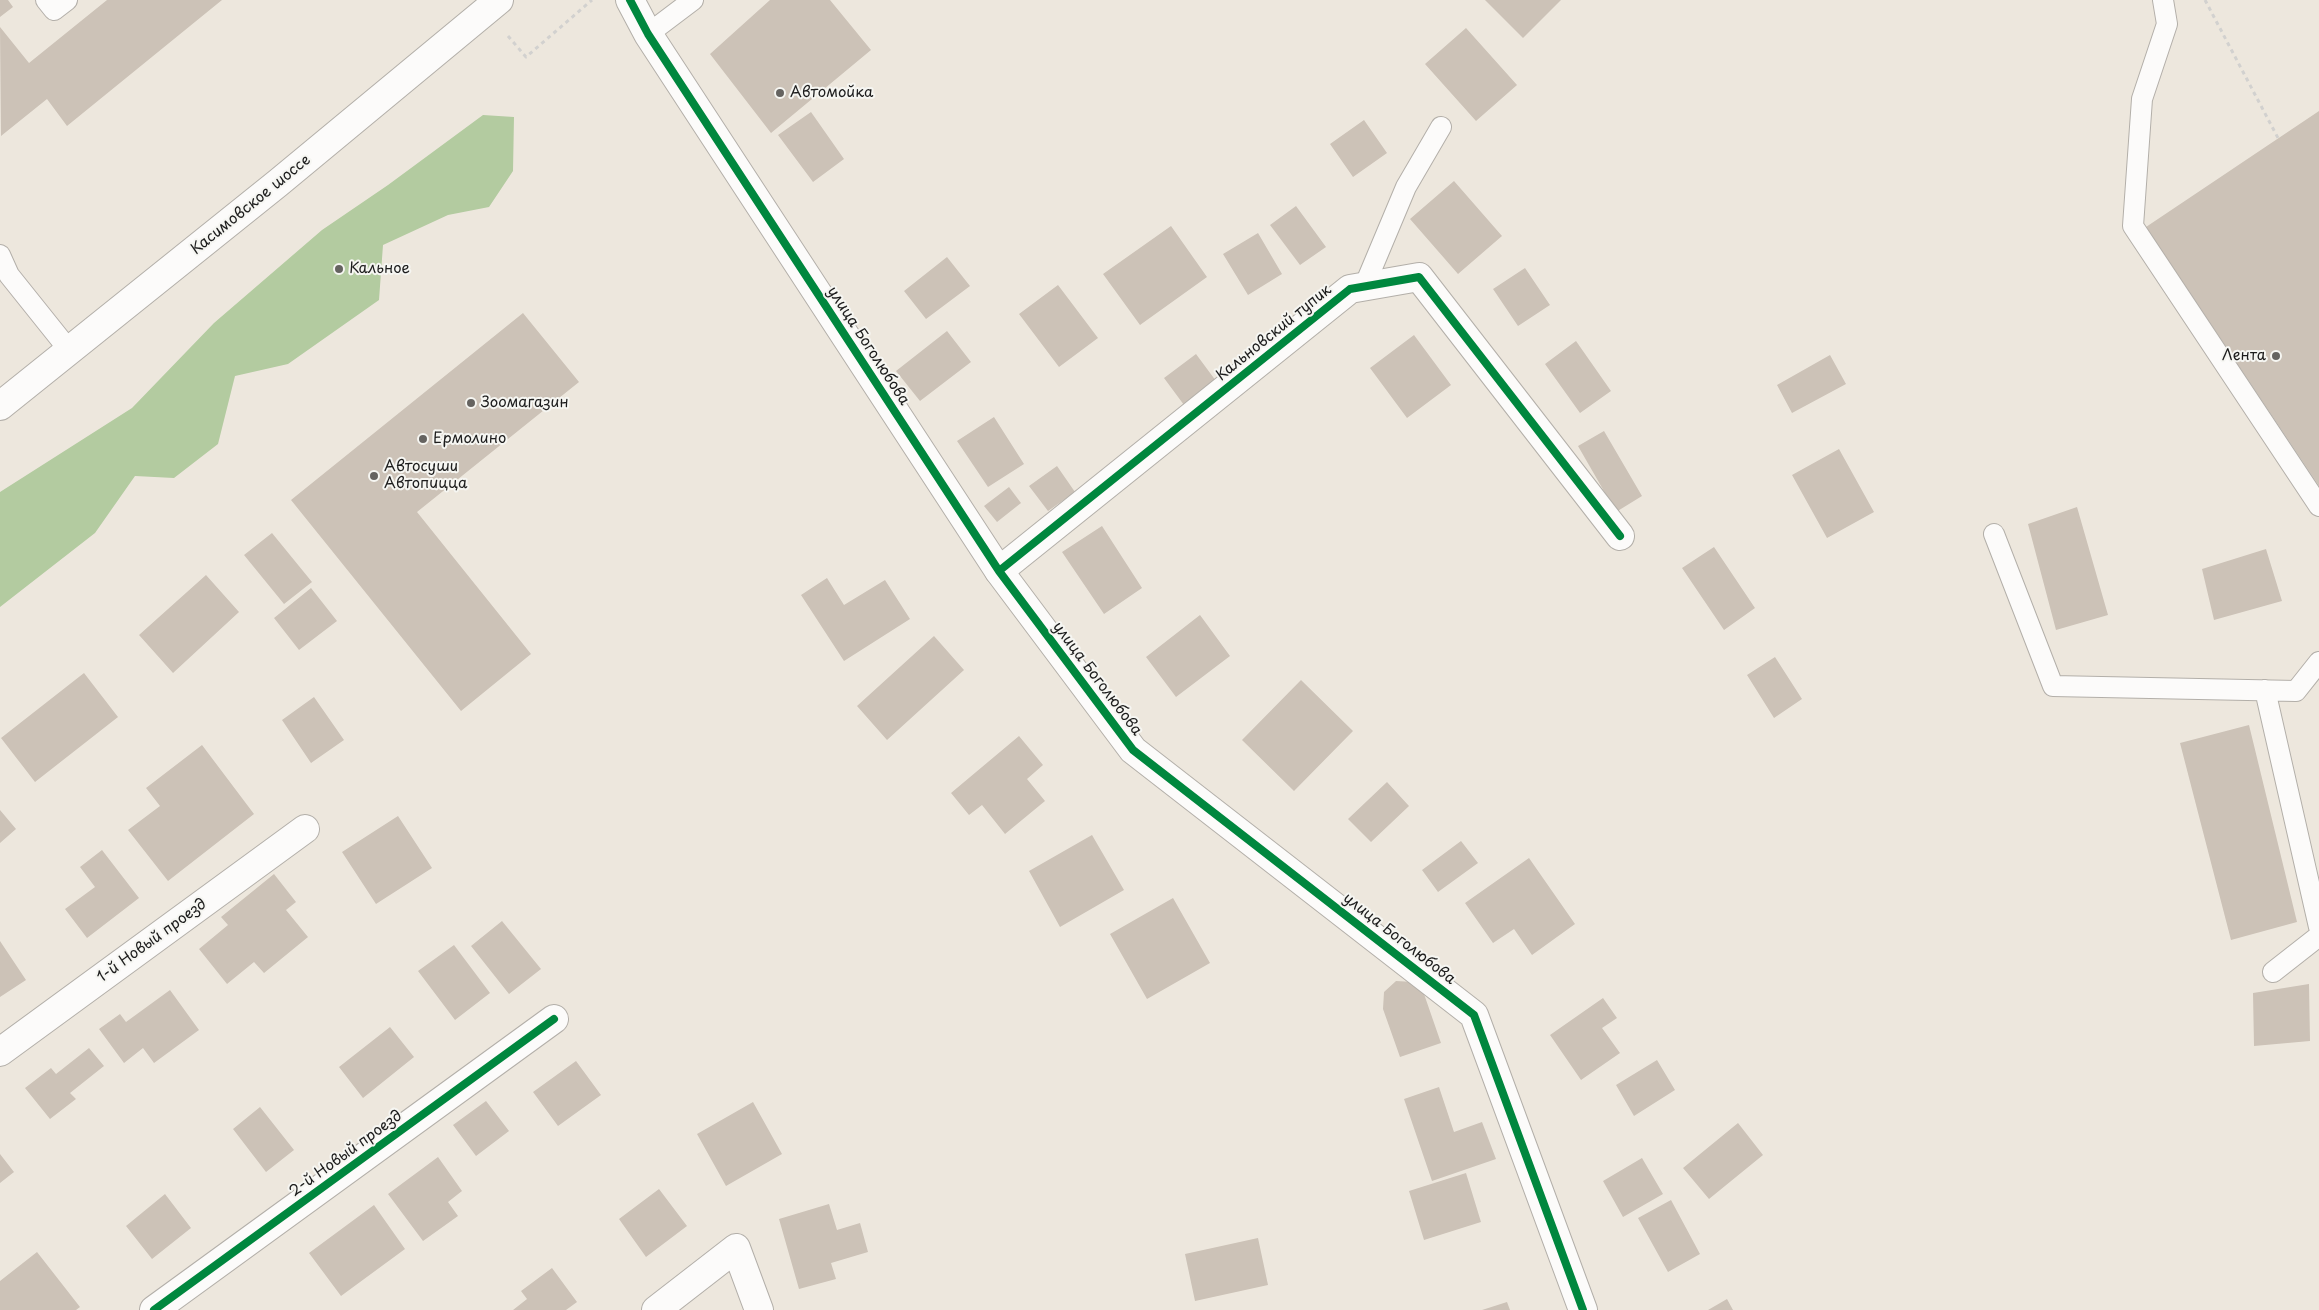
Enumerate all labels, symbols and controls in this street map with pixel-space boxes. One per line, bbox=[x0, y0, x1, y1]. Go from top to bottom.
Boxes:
place label: Автомойка bbox=[790, 84, 873, 102]
marker: Автомойка bbox=[774, 87, 786, 99]
street label: Касимовское шоссе bbox=[188, 151, 314, 259]
place label: Кальное bbox=[349, 260, 410, 278]
marker: Кальное bbox=[333, 263, 345, 275]
street label: Кальновский тупик bbox=[1213, 281, 1335, 385]
street label: улица Боголюбова bbox=[823, 283, 913, 409]
place label: Лента bbox=[2222, 347, 2266, 365]
marker: Лента bbox=[2270, 350, 2282, 362]
place label: Зоомагазин bbox=[481, 394, 568, 412]
marker: Зоомагазин bbox=[465, 397, 477, 409]
place label: Ермолино bbox=[433, 430, 506, 448]
marker: Ермолино bbox=[417, 433, 429, 445]
place label: Автосуши Автопицца bbox=[384, 458, 467, 493]
marker: Автосуши Автопицца bbox=[368, 470, 380, 482]
street label: улица Боголюбова bbox=[1048, 619, 1146, 739]
street label: улица Боголюбова bbox=[1339, 889, 1459, 989]
street label: 1-й Новый проезд bbox=[94, 895, 210, 987]
street label: 2-й Новый проезд bbox=[286, 1107, 406, 1201]

